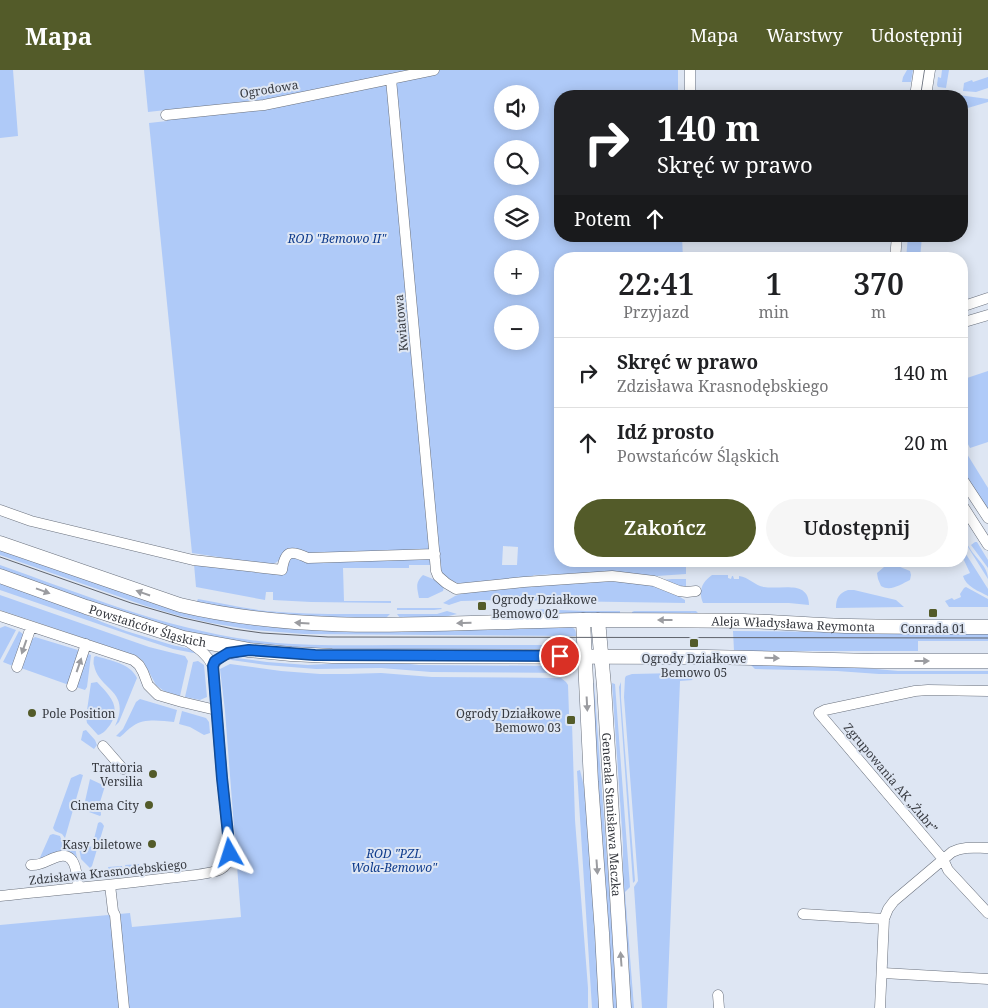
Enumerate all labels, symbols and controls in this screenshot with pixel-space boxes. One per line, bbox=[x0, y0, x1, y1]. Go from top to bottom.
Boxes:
text: Mapa bbox=[25, 19, 92, 52]
text: Mapa bbox=[690, 23, 738, 47]
text: Warstwy bbox=[766, 23, 843, 47]
text: Udostępnij bbox=[871, 23, 963, 47]
street label: Ogrodowa bbox=[238, 76, 300, 102]
map controls bbox=[494, 85, 539, 350]
button: sound bbox=[494, 85, 539, 130]
text: 140 m bbox=[657, 104, 760, 151]
icon: right bbox=[574, 110, 639, 175]
button: search bbox=[494, 140, 539, 185]
text: Skręć w prawo bbox=[657, 149, 813, 179]
button: layers bbox=[494, 195, 539, 240]
icon: ahead bbox=[641, 205, 669, 233]
text: Potem bbox=[574, 206, 631, 232]
park label: ROD "Bemowo II" bbox=[287, 230, 387, 247]
button: + bbox=[494, 250, 539, 295]
text: 22:41 bbox=[618, 263, 695, 304]
text: 1 bbox=[765, 263, 782, 304]
text: 370 bbox=[853, 263, 904, 304]
street label: Kwiatowa bbox=[390, 294, 412, 352]
text: Przyjazd bbox=[623, 301, 689, 323]
text: min bbox=[759, 301, 789, 323]
text: m bbox=[871, 301, 886, 323]
button: − bbox=[494, 305, 539, 350]
text: Skręć w prawo bbox=[617, 349, 758, 375]
icon: right bbox=[574, 359, 602, 387]
text: 140 m bbox=[893, 360, 948, 386]
text: Zdzisława Krasnodębskiego bbox=[617, 375, 828, 397]
text: Idź prosto bbox=[617, 419, 714, 445]
icon: ahead bbox=[574, 429, 602, 457]
text: 20 m bbox=[904, 430, 948, 456]
text: Powstańców Śląskich bbox=[617, 445, 779, 467]
button: Zakończ bbox=[574, 499, 756, 557]
button: Udostępnij bbox=[766, 499, 948, 557]
one-way arrow bbox=[36, 587, 51, 595]
one-way arrow bbox=[135, 589, 150, 597]
place label: Ogrody Działkowe Bemowo 02 bbox=[492, 591, 597, 622]
street label: Powstańców Śląskich bbox=[87, 600, 208, 651]
marker: Ogrody Działkowe Bemowo 02 bbox=[476, 600, 488, 612]
marker: Conrada 01 bbox=[927, 607, 939, 619]
street label: Aleja Władysława Reymonta bbox=[711, 612, 875, 635]
one-way arrow bbox=[657, 616, 673, 624]
one-way arrow bbox=[294, 618, 310, 626]
one-way arrow bbox=[456, 620, 472, 628]
place label: Conrada 01 bbox=[901, 620, 965, 637]
pin bbox=[539, 635, 581, 677]
marker: Ogrody Działkowe Bemowo 05 bbox=[688, 637, 700, 649]
one-way arrow bbox=[20, 640, 28, 655]
icon: arrive bbox=[546, 642, 574, 670]
place label: Ogrody Działkowe Bemowo 05 bbox=[641, 650, 747, 681]
one-way arrow bbox=[764, 655, 780, 663]
one-way arrow bbox=[75, 657, 83, 672]
one-way arrow bbox=[915, 657, 931, 665]
one-way arrow bbox=[583, 697, 591, 713]
place label: Pole Position bbox=[42, 705, 116, 722]
place label: Ogrody Działkowe Bemowo 03 bbox=[456, 705, 561, 736]
marker: Pole Position bbox=[26, 707, 38, 719]
marker: Ogrody Działkowe Bemowo 03 bbox=[565, 714, 577, 726]
street label: Zgrupowania AK „Żubr” bbox=[840, 719, 942, 837]
street label: Generała Stanisława Maczka bbox=[598, 732, 626, 897]
place label: Trattoria Versilia bbox=[92, 759, 143, 790]
marker: Trattoria Versilia bbox=[147, 768, 159, 780]
place label: Cinema City bbox=[70, 797, 139, 814]
marker: Cinema City bbox=[143, 799, 155, 811]
position arrow bbox=[203, 826, 255, 878]
place label: Kasy biletowe bbox=[62, 836, 142, 853]
marker: Kasy biletowe bbox=[146, 838, 158, 850]
park label: ROD "PZL Wola-Bemowo" bbox=[351, 845, 438, 876]
street label: Zdzisława Krasnodębskiego bbox=[28, 855, 188, 889]
one-way arrow bbox=[593, 859, 601, 875]
one-way arrow bbox=[616, 951, 624, 967]

